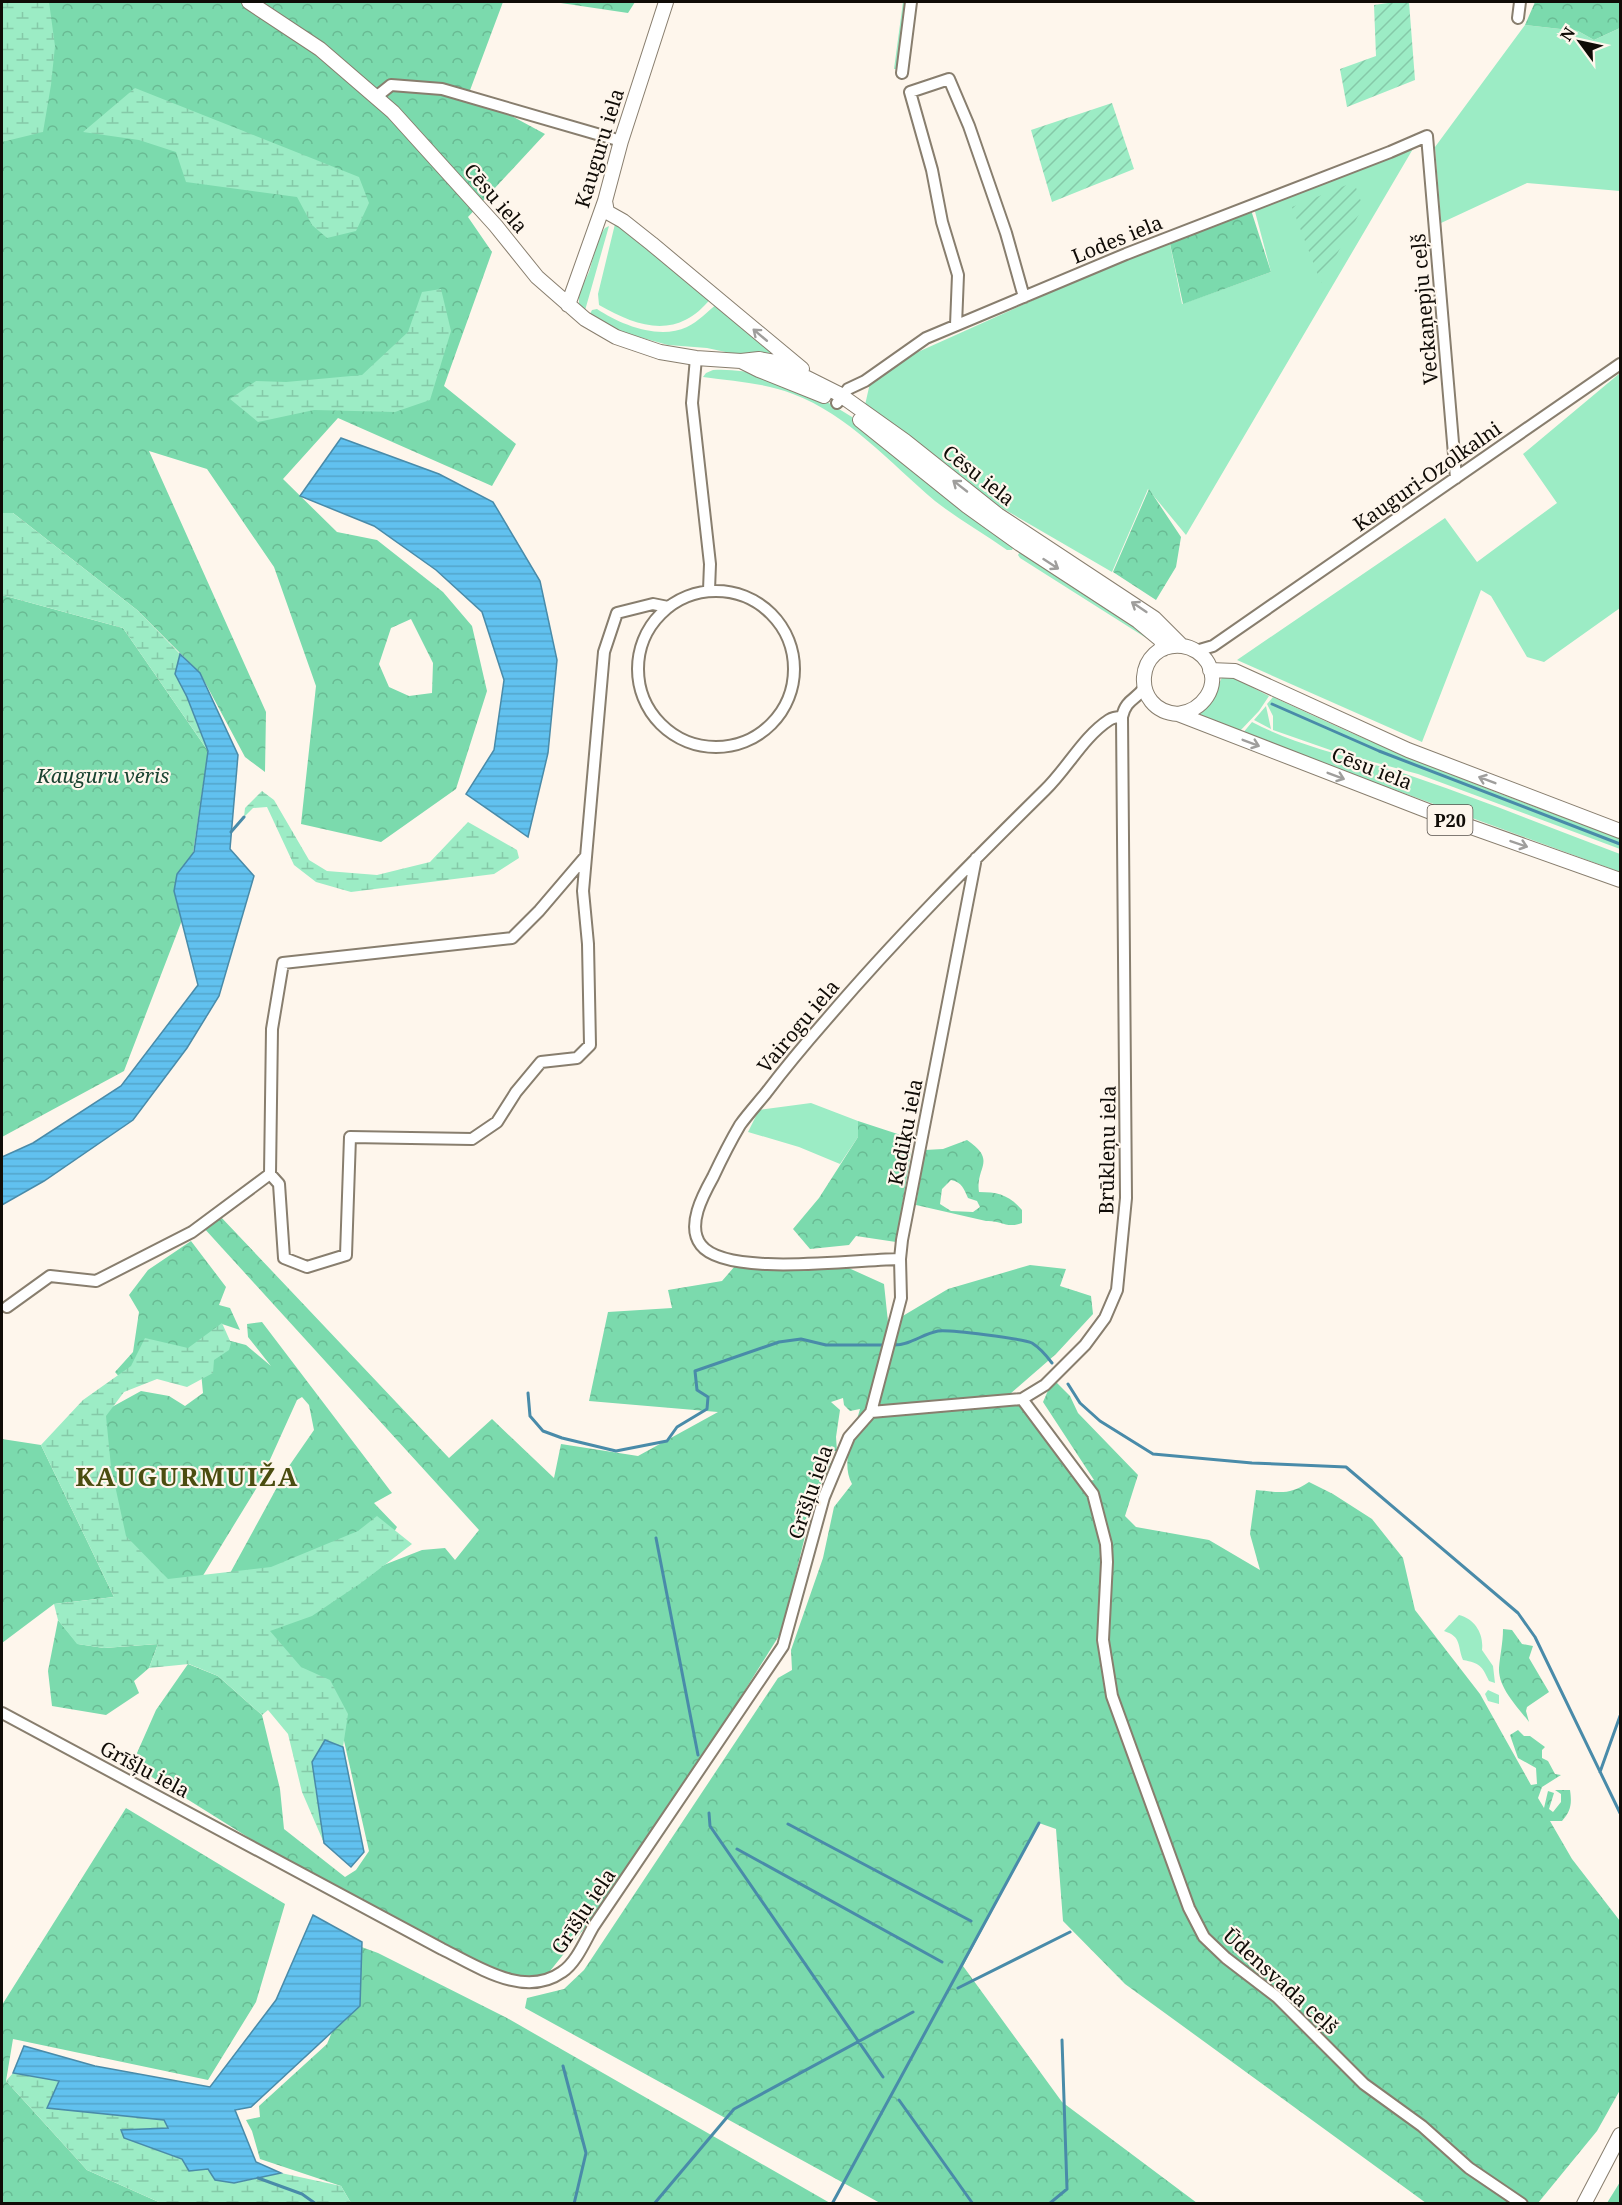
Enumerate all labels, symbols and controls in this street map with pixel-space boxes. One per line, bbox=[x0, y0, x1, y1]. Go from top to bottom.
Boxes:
north arrow bbox=[1550, 12, 1610, 72]
text: N bbox=[1555, 22, 1580, 45]
street label: Kauguru iela bbox=[568, 85, 630, 211]
street label: Cēsu iela bbox=[458, 157, 534, 239]
street label: Lodes iela bbox=[1068, 209, 1166, 269]
street label: Veckaņepju ceļš bbox=[1404, 232, 1444, 386]
one-way arrow bbox=[752, 328, 768, 341]
street label: Kauguri-Ozolkalni bbox=[1348, 414, 1507, 537]
street label: Cēsu iela bbox=[937, 438, 1021, 512]
one-way arrow bbox=[953, 480, 969, 492]
one-way arrow bbox=[1042, 559, 1059, 571]
one-way arrow bbox=[1130, 601, 1147, 614]
one-way arrow bbox=[1241, 738, 1259, 749]
street label: Cēsu iela bbox=[1328, 740, 1416, 796]
park label: Kauguru vēris bbox=[36, 762, 169, 789]
one-way arrow bbox=[1326, 771, 1345, 782]
one-way arrow bbox=[1478, 774, 1497, 785]
road number: P20 bbox=[1428, 805, 1472, 835]
one-way arrow bbox=[1509, 839, 1528, 850]
street label: Vairogu iela bbox=[751, 974, 845, 1078]
street label: Kadiķu iela bbox=[881, 1076, 929, 1188]
street label: Brūkleņu iela bbox=[1092, 1085, 1122, 1215]
street label: Grīšļu iela bbox=[781, 1441, 839, 1543]
district label: KAUGURMUIŽA bbox=[75, 1458, 299, 1494]
street label: Grīšļu iela bbox=[95, 1734, 195, 1804]
street label: Grīšļu iela bbox=[544, 1863, 622, 1959]
street label: Ūdensvada ceļš bbox=[1217, 1922, 1345, 2040]

